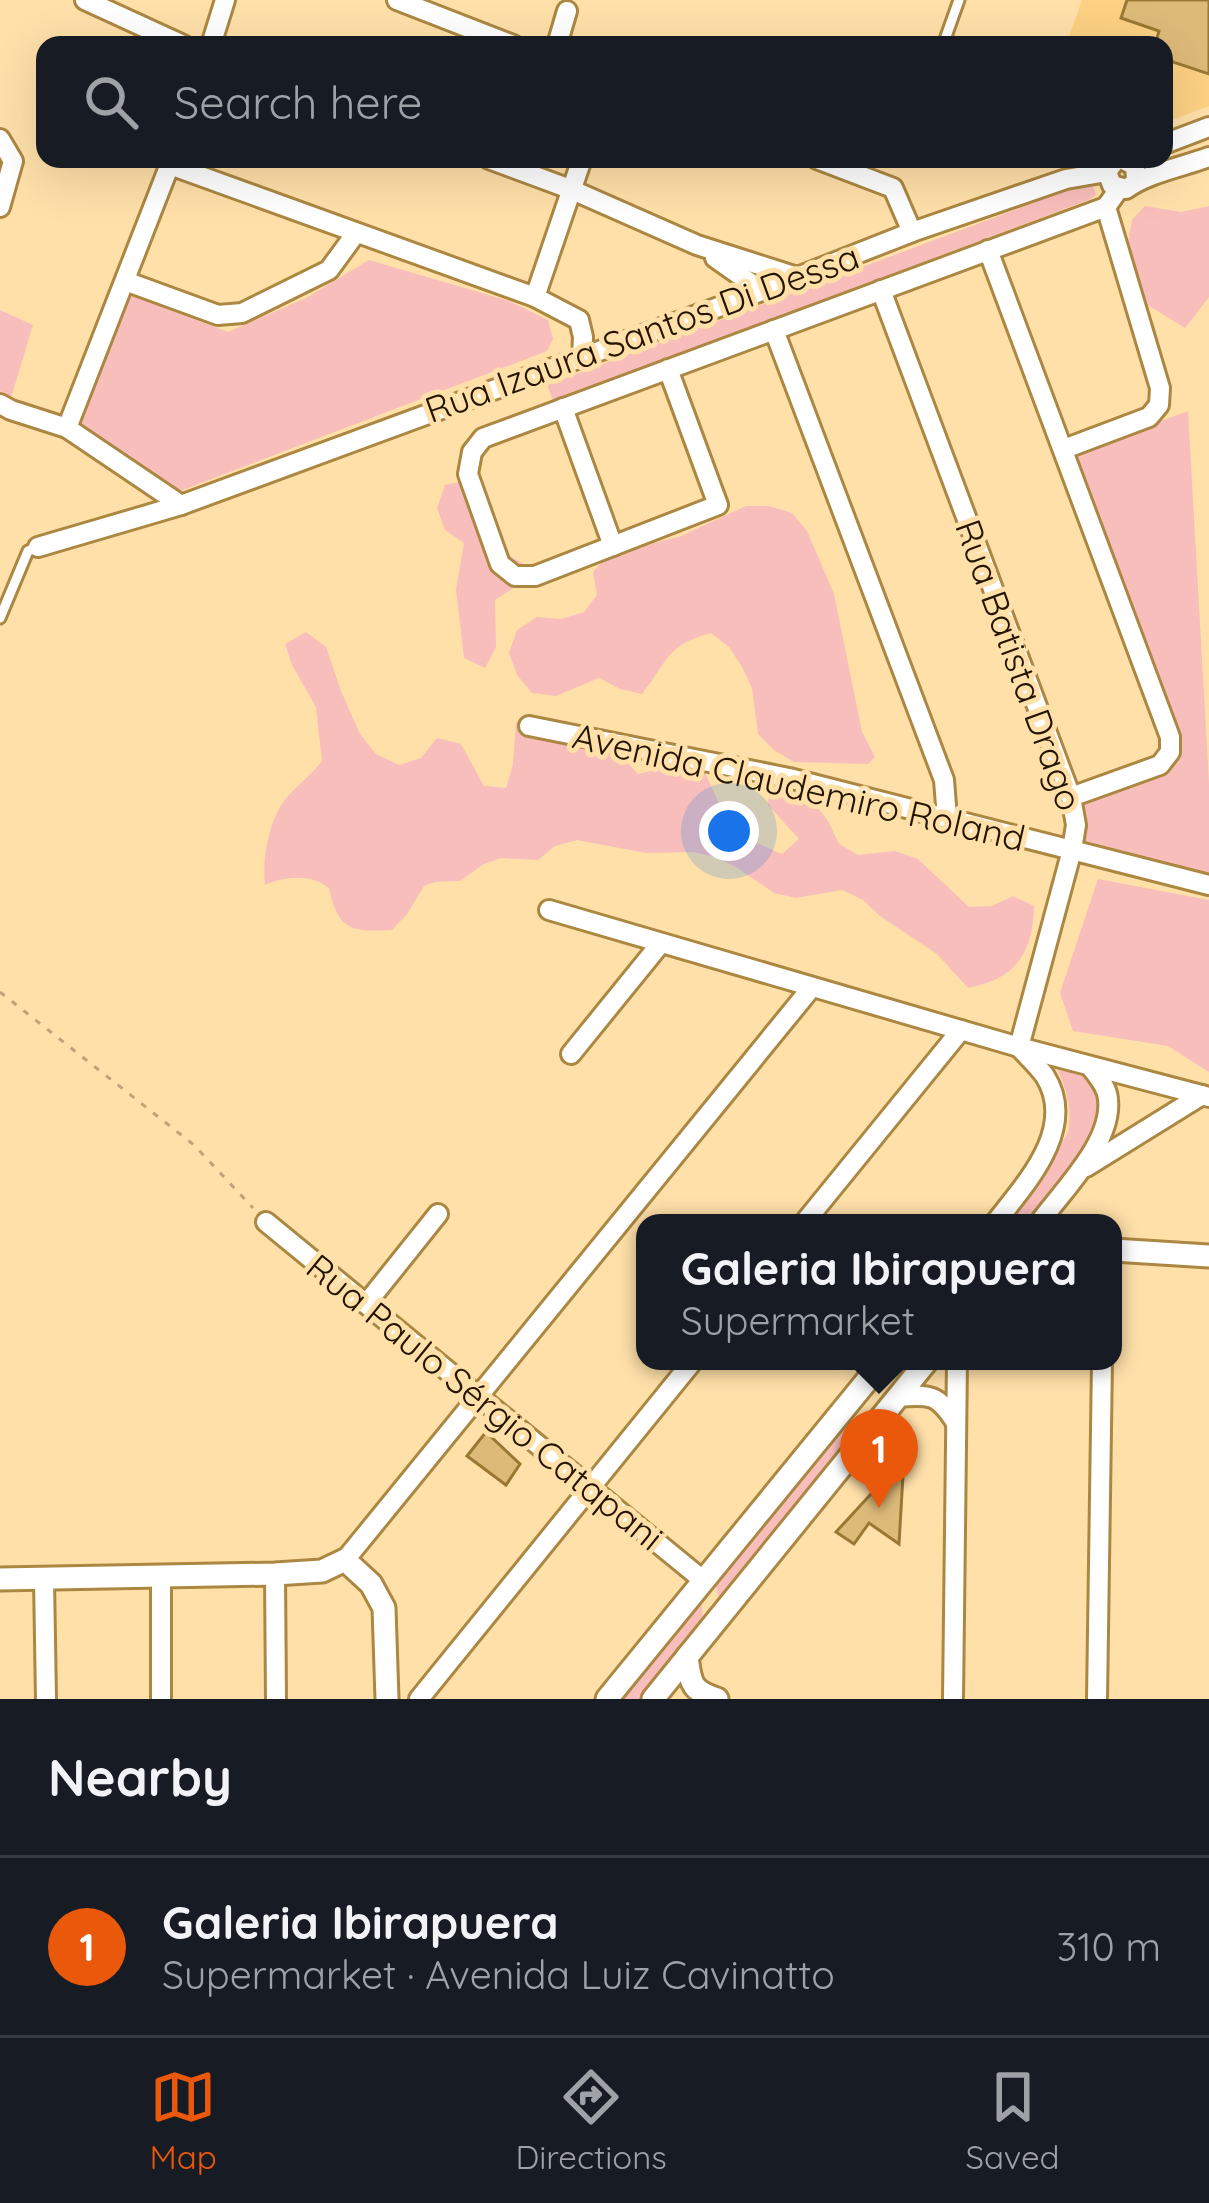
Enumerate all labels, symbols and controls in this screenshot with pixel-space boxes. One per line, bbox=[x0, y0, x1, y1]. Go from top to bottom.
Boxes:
search box bbox=[36, 36, 1173, 168]
icon: search bbox=[78, 69, 144, 135]
text: Search here bbox=[174, 74, 422, 130]
street label: Rua Izaura Santos Di Dessa bbox=[419, 233, 865, 432]
street label: Rua Batista Drago bbox=[946, 513, 1093, 816]
street label: Avenida Claudemiro Roland bbox=[569, 713, 1030, 861]
your location bbox=[699, 801, 759, 861]
popup bbox=[636, 1214, 1122, 1370]
text: Galeria Ibirapuera bbox=[681, 1240, 1077, 1296]
street label: Rua Paulo Sérgio Catapani bbox=[298, 1244, 673, 1559]
text: Supermarket bbox=[681, 1296, 915, 1345]
pin: 1 bbox=[840, 1409, 918, 1508]
text: Nearby bbox=[48, 1745, 232, 1809]
text: Galeria Ibirapuera bbox=[162, 1894, 558, 1950]
text: 1 bbox=[79, 1922, 95, 1971]
text: 310 m bbox=[1057, 1922, 1161, 1971]
text: Supermarket · Avenida Luiz Cavinatto bbox=[162, 1950, 835, 1999]
tab: Map bbox=[149, 2064, 217, 2177]
tab: Directions bbox=[515, 2064, 667, 2177]
tab: Saved bbox=[966, 2064, 1060, 2177]

